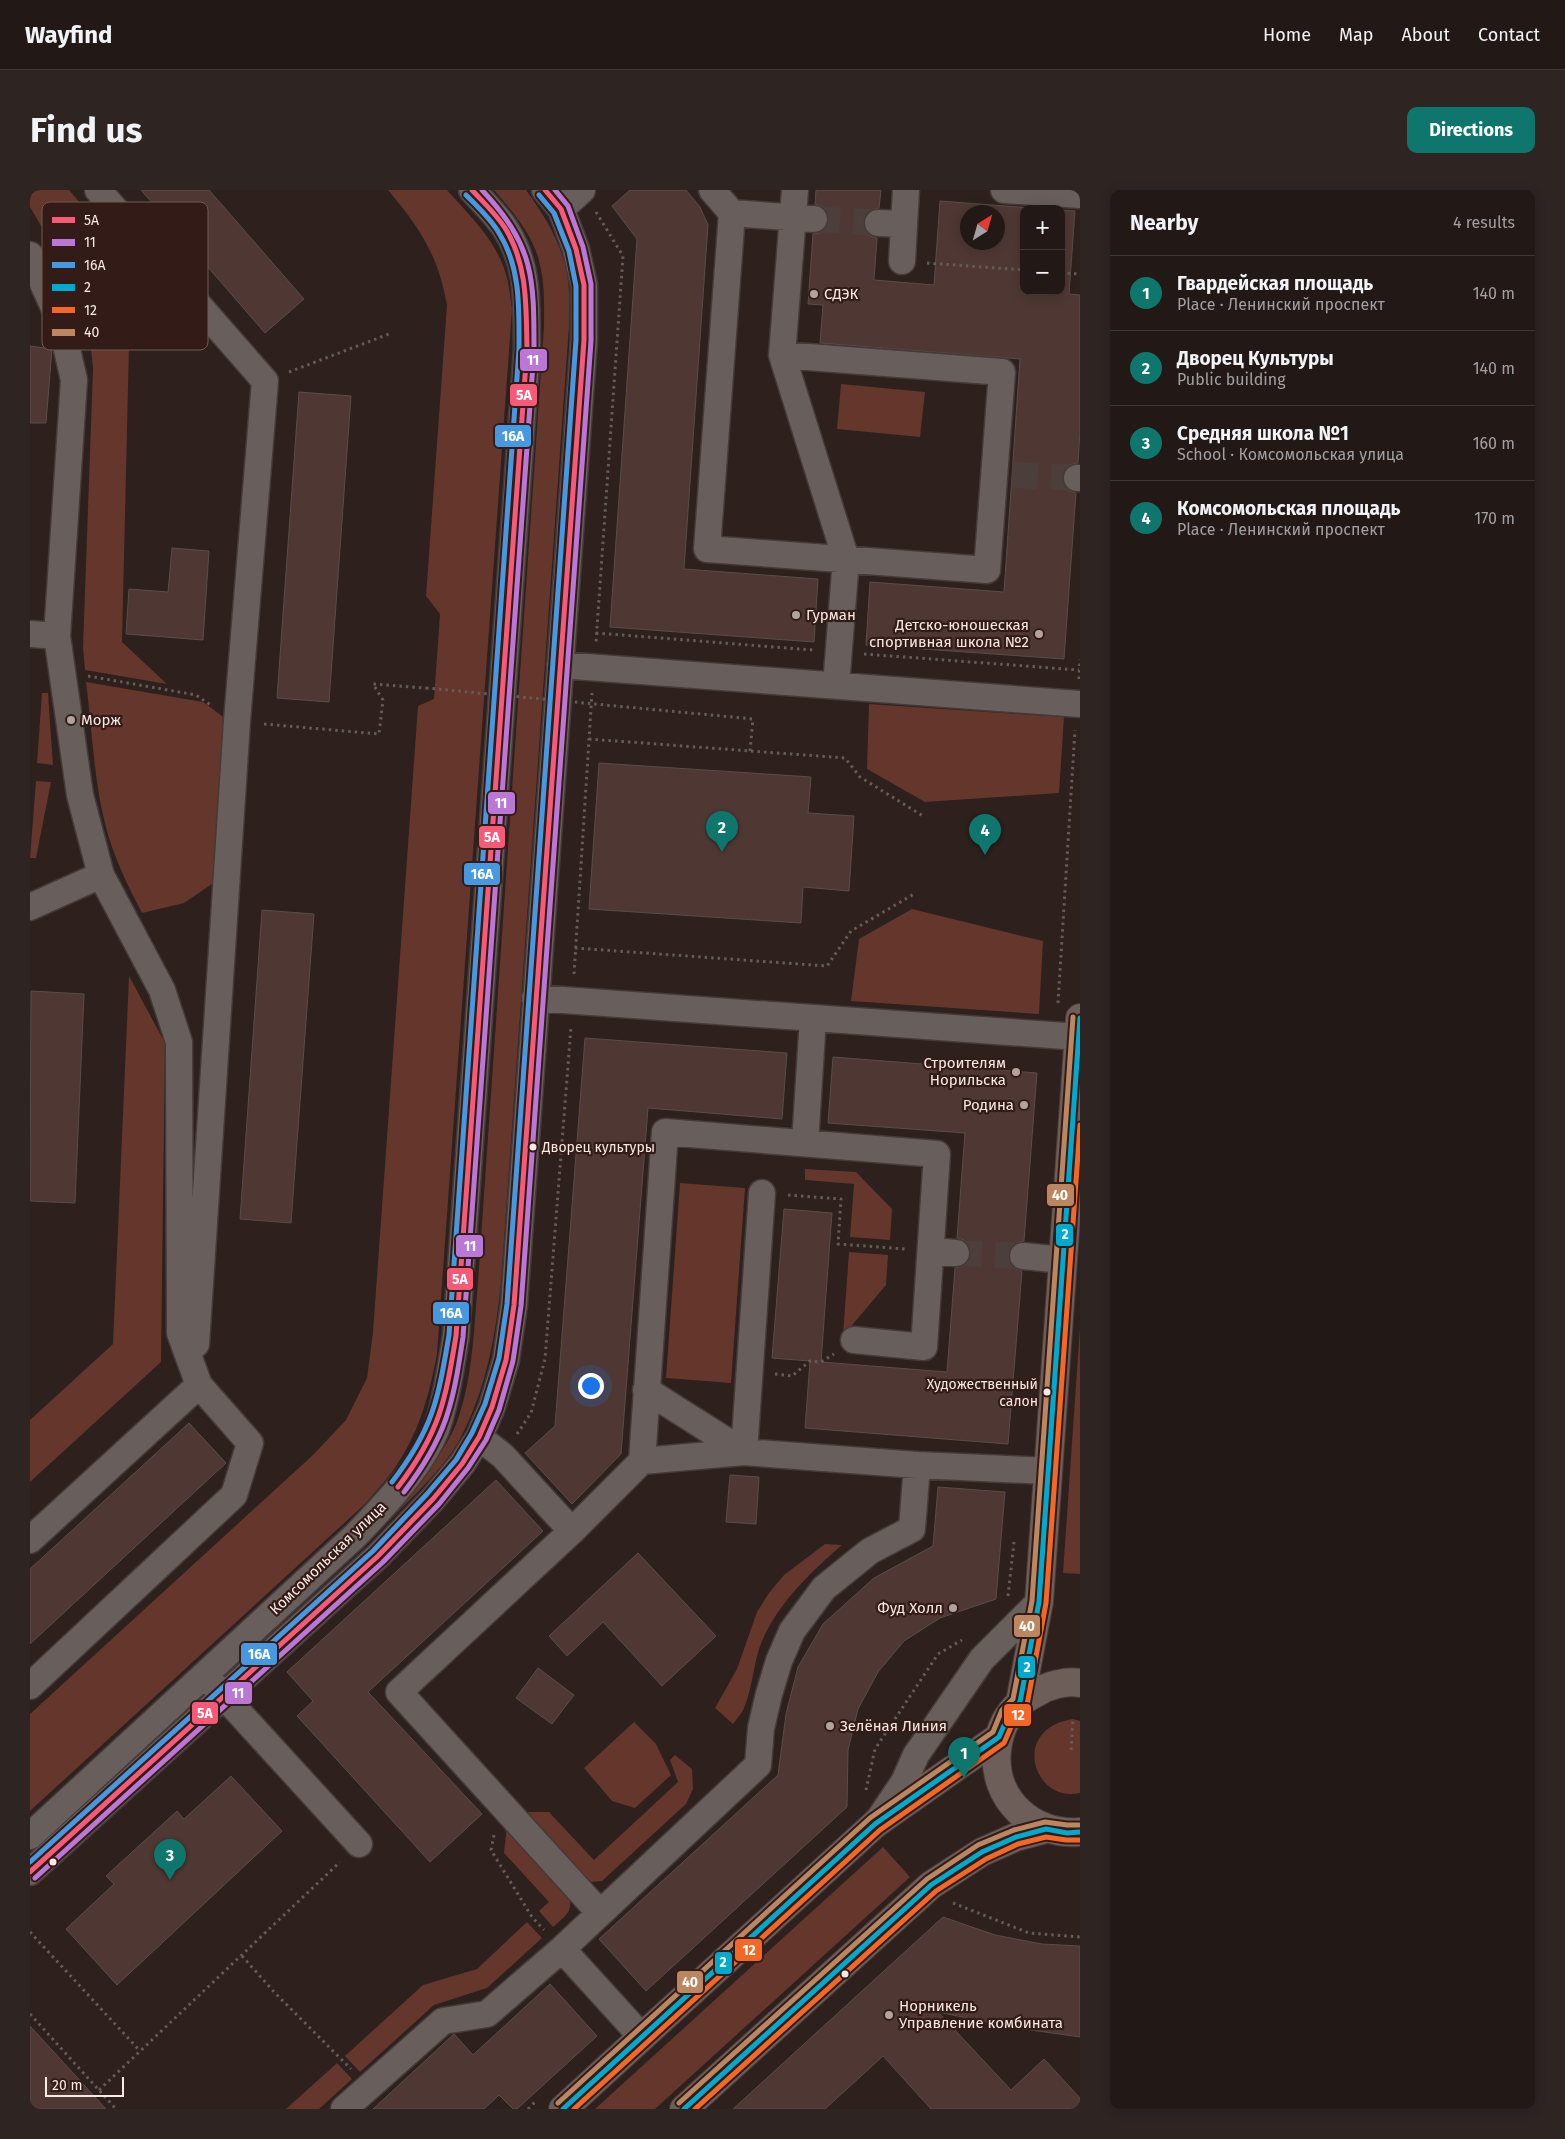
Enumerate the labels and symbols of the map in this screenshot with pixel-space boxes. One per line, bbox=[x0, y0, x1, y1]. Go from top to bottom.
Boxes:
legend bbox=[42, 202, 208, 350]
north arrow bbox=[960, 205, 1005, 250]
text: 5А bbox=[84, 212, 99, 229]
text: 11 bbox=[84, 234, 96, 251]
text: 16А bbox=[84, 257, 106, 274]
text: 2 bbox=[84, 279, 91, 296]
place label: СДЭК bbox=[824, 285, 859, 303]
marker: СДЭК bbox=[808, 288, 820, 300]
text: 12 bbox=[84, 302, 97, 319]
text: 40 bbox=[84, 324, 99, 341]
line badge: 11 bbox=[519, 348, 548, 372]
text: 11 bbox=[527, 352, 539, 369]
line badge: 5А bbox=[509, 383, 538, 407]
text: 5А bbox=[516, 387, 533, 404]
line badge: 16А bbox=[494, 424, 532, 448]
text: 16А bbox=[502, 428, 525, 445]
place label: Гурман bbox=[806, 606, 856, 624]
marker: Гурман bbox=[790, 609, 802, 621]
place label: Детско-юношеская спортивная школа №2 bbox=[869, 616, 1029, 651]
marker: Детско-юношеская спортивная школа №2 bbox=[1033, 628, 1045, 640]
place label: Морж bbox=[81, 711, 121, 729]
marker: Морж bbox=[65, 714, 77, 726]
line badge: 11 bbox=[487, 791, 516, 815]
text: 11 bbox=[495, 795, 507, 812]
pin: 2 bbox=[706, 811, 738, 852]
pin: 4 bbox=[969, 814, 1001, 855]
line badge: 5А bbox=[478, 825, 506, 849]
text: 5А bbox=[484, 829, 501, 846]
line badge: 16А bbox=[463, 862, 501, 886]
text: 16А bbox=[471, 866, 494, 883]
place label: Строителям Норильска bbox=[924, 1054, 1006, 1089]
marker: Строителям Норильска bbox=[1010, 1066, 1022, 1078]
place label: Родина bbox=[963, 1096, 1014, 1114]
marker: Родина bbox=[1018, 1099, 1030, 1111]
place label: Дворец культуры bbox=[541, 1139, 655, 1156]
marker: Дворец культуры bbox=[528, 1142, 538, 1152]
line badge: 40 bbox=[1046, 1183, 1075, 1207]
text: 40 bbox=[1052, 1187, 1068, 1204]
line badge: 2 bbox=[1055, 1223, 1074, 1247]
text: 2 bbox=[1061, 1226, 1069, 1243]
line badge: 11 bbox=[455, 1234, 484, 1258]
text: 11 bbox=[464, 1238, 476, 1255]
line badge: 5А bbox=[446, 1267, 474, 1291]
text: 5А bbox=[452, 1271, 469, 1288]
line badge: 16А bbox=[432, 1301, 470, 1325]
text: 16А bbox=[440, 1305, 463, 1322]
your location bbox=[578, 1373, 604, 1399]
place label: Художественный салон bbox=[927, 1376, 1038, 1410]
marker: Художественный салон bbox=[1042, 1387, 1052, 1397]
street label: Комсомольская улица bbox=[266, 1498, 390, 1618]
place label: Фуд Холл bbox=[877, 1599, 943, 1617]
marker: Фуд Холл bbox=[947, 1602, 959, 1614]
line badge: 40 bbox=[1013, 1614, 1041, 1638]
text: 40 bbox=[1019, 1618, 1035, 1635]
line badge: 16А bbox=[240, 1642, 278, 1666]
text: 16А bbox=[248, 1646, 271, 1663]
line badge: 2 bbox=[1017, 1655, 1036, 1679]
text: 2 bbox=[1023, 1659, 1031, 1676]
line badge: 11 bbox=[224, 1681, 253, 1705]
text: 11 bbox=[232, 1685, 244, 1702]
line badge: 5А bbox=[191, 1701, 219, 1725]
line badge: 12 bbox=[1003, 1703, 1032, 1727]
text: 5А bbox=[197, 1705, 214, 1722]
text: 12 bbox=[1011, 1707, 1025, 1724]
place label: Зелёная Линия bbox=[840, 1717, 947, 1735]
marker: Зелёная Линия bbox=[824, 1720, 836, 1732]
pin: 1 bbox=[948, 1737, 980, 1778]
pin: 3 bbox=[154, 1839, 186, 1880]
unlabelled marker bbox=[48, 1857, 58, 1867]
line badge: 12 bbox=[734, 1938, 763, 1962]
text: 12 bbox=[742, 1942, 756, 1959]
line badge: 2 bbox=[714, 1951, 733, 1975]
text: 2 bbox=[719, 1954, 727, 1971]
unlabelled marker bbox=[840, 1969, 850, 1979]
line badge: 40 bbox=[676, 1970, 704, 1994]
text: 40 bbox=[682, 1974, 698, 1991]
place label: Норникель Управление комбината bbox=[899, 1997, 1063, 2032]
marker: Норникель Управление комбината bbox=[883, 2009, 895, 2021]
scale bar bbox=[45, 2074, 124, 2097]

